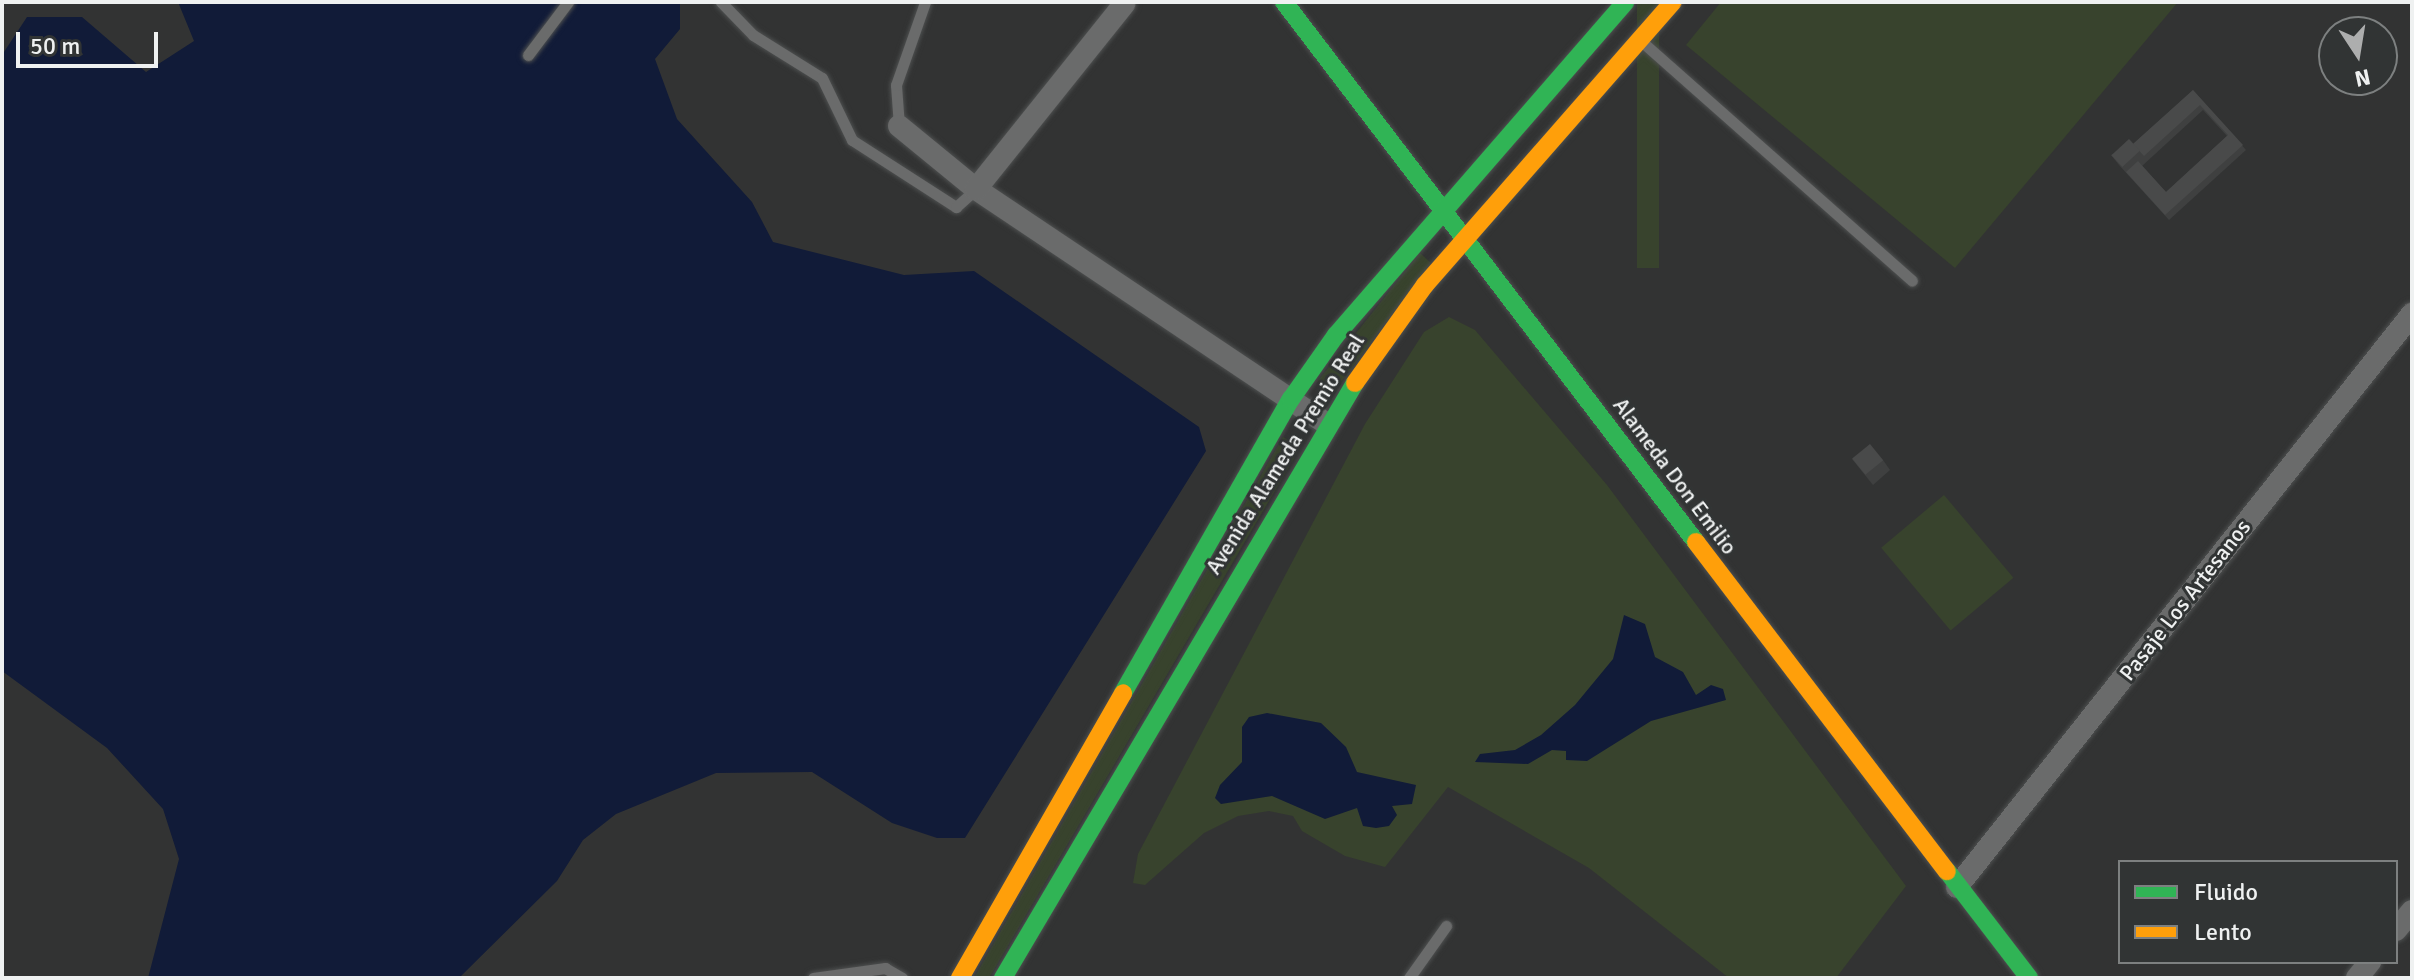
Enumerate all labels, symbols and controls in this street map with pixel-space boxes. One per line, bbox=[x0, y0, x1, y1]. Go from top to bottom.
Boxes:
scale bar bbox=[20, 16, 162, 66]
north arrow bbox=[2318, 16, 2398, 96]
text: 50 m bbox=[30, 31, 80, 61]
text: N bbox=[2352, 63, 2373, 93]
street label: Avenida Alameda Premio Real bbox=[1200, 329, 1370, 579]
street label: Alameda Don Emilio bbox=[1607, 392, 1743, 560]
street label: Pasaje Los Artesanos bbox=[2114, 514, 2256, 686]
legend bbox=[2118, 860, 2398, 964]
text: Fluido bbox=[2194, 877, 2258, 907]
text: Lento bbox=[2194, 917, 2252, 947]

